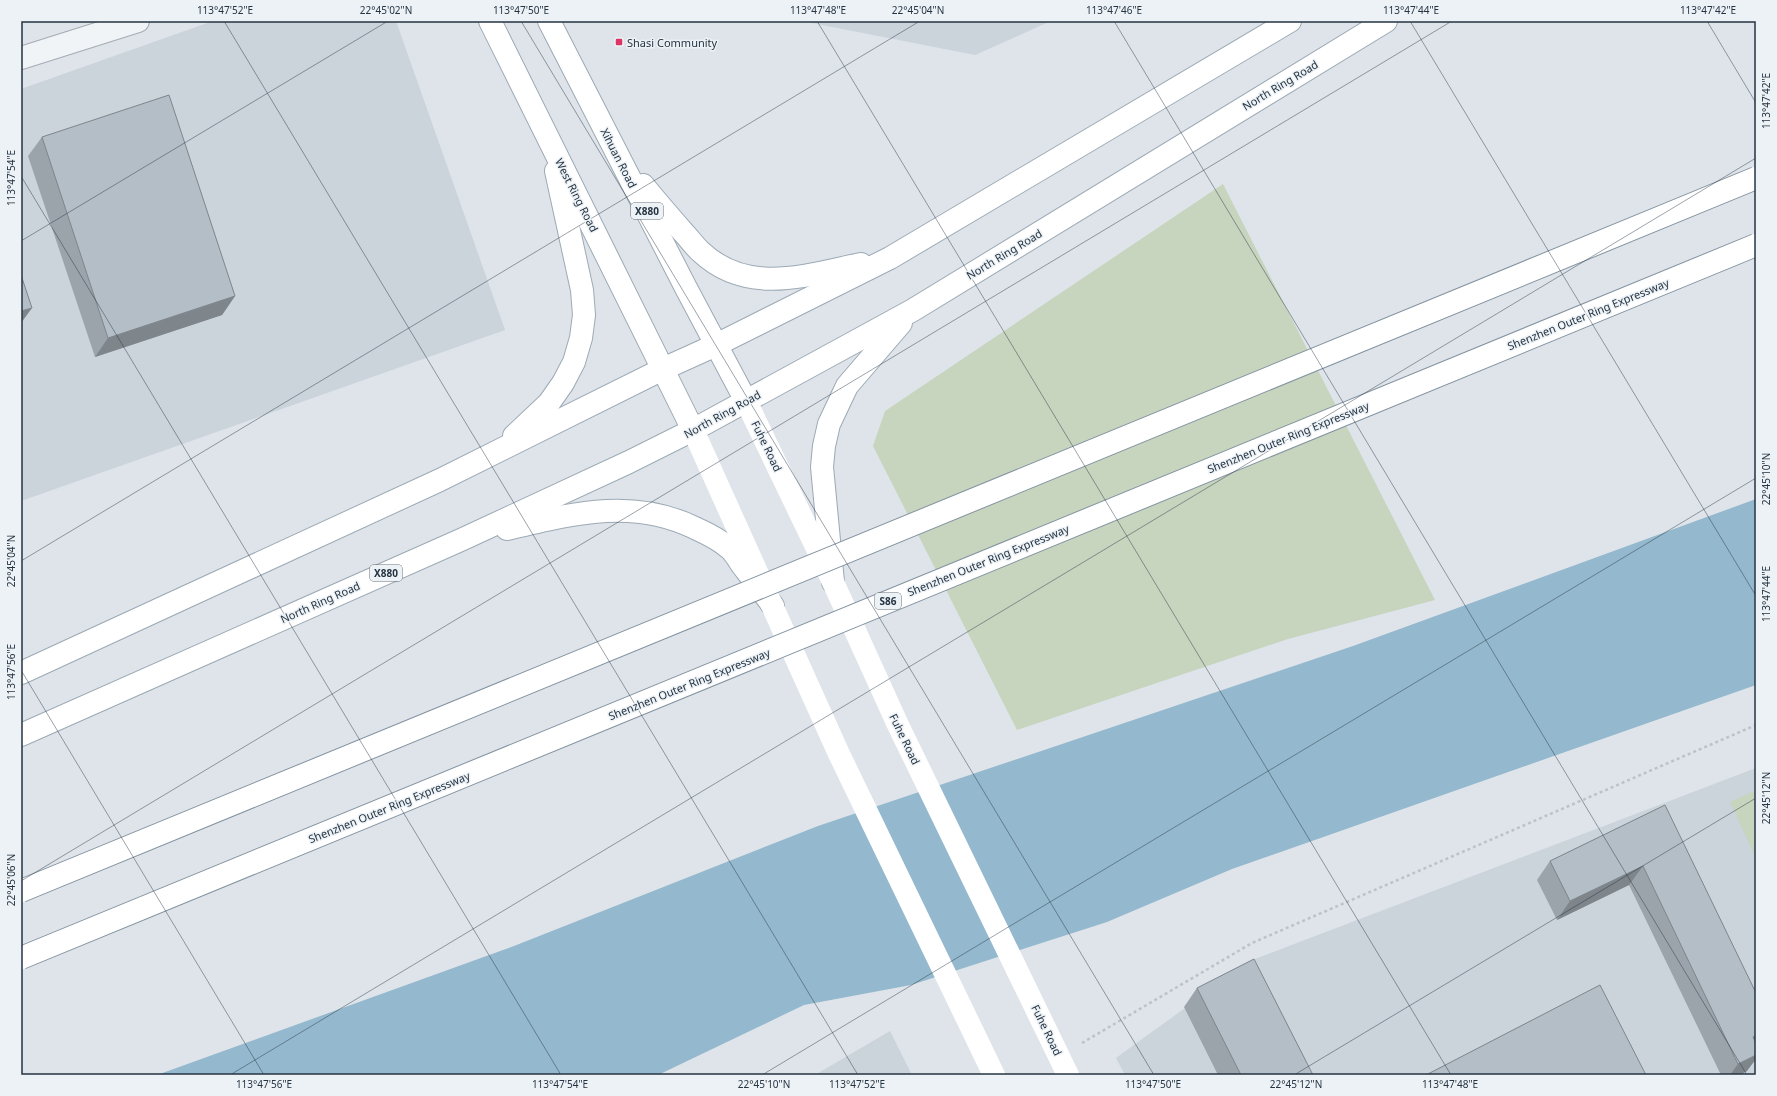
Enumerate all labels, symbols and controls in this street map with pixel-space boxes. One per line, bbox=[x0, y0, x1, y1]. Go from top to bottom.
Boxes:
text: 113°47'52"E bbox=[197, 3, 253, 17]
text: 22°45'02"N bbox=[360, 3, 412, 17]
text: 113°47'50"E bbox=[493, 3, 549, 17]
text: 113°47'48"E bbox=[790, 3, 846, 17]
text: 22°45'04"N bbox=[892, 3, 944, 17]
text: 113°47'46"E bbox=[1086, 3, 1142, 17]
text: 113°47'44"E bbox=[1383, 3, 1439, 17]
text: 113°47'42"E bbox=[1680, 3, 1736, 17]
place label: Shasi Community bbox=[627, 35, 718, 50]
marker: Shasi Community bbox=[614, 37, 624, 47]
street label: North Ring Road bbox=[1239, 56, 1321, 114]
text: 113°47'42"E bbox=[1759, 73, 1773, 129]
street label: Xihuan Road bbox=[598, 126, 640, 190]
text: 113°47'54"E bbox=[4, 150, 18, 206]
street label: West Ring Road bbox=[552, 156, 602, 234]
road number: X880 bbox=[631, 203, 663, 219]
street label: North Ring Road bbox=[963, 225, 1045, 283]
street label: Shenzhen Outer Ring Expressway bbox=[1505, 275, 1671, 353]
street label: North Ring Road bbox=[681, 387, 763, 441]
street label: Shenzhen Outer Ring Expressway bbox=[1205, 398, 1371, 476]
street label: Fuhe Road bbox=[748, 418, 786, 474]
text: 22°45'10"N bbox=[1759, 453, 1773, 505]
street label: Shenzhen Outer Ring Expressway bbox=[905, 521, 1071, 599]
text: 22°45'04"N bbox=[4, 535, 18, 587]
road number: X880 bbox=[370, 565, 402, 581]
text: 113°47'44"E bbox=[1759, 566, 1773, 622]
street label: North Ring Road bbox=[278, 578, 362, 626]
road number: S86 bbox=[875, 593, 901, 609]
text: 113°47'56"E bbox=[4, 644, 18, 700]
street label: Shenzhen Outer Ring Expressway bbox=[606, 645, 772, 723]
street label: Fuhe Road bbox=[886, 711, 924, 767]
street label: Shenzhen Outer Ring Expressway bbox=[306, 768, 472, 846]
text: 22°45'12"N bbox=[1759, 772, 1773, 824]
text: 22°45'06"N bbox=[4, 854, 18, 906]
street label: Fuhe Road bbox=[1028, 1002, 1066, 1058]
text: 113°47'56"E bbox=[236, 1077, 292, 1091]
text: 113°47'54"E bbox=[532, 1077, 588, 1091]
text: 22°45'10"N bbox=[738, 1077, 790, 1091]
text: 113°47'52"E bbox=[829, 1077, 885, 1091]
text: 113°47'50"E bbox=[1125, 1077, 1181, 1091]
text: 22°45'12"N bbox=[1270, 1077, 1322, 1091]
text: 113°47'48"E bbox=[1422, 1077, 1478, 1091]

